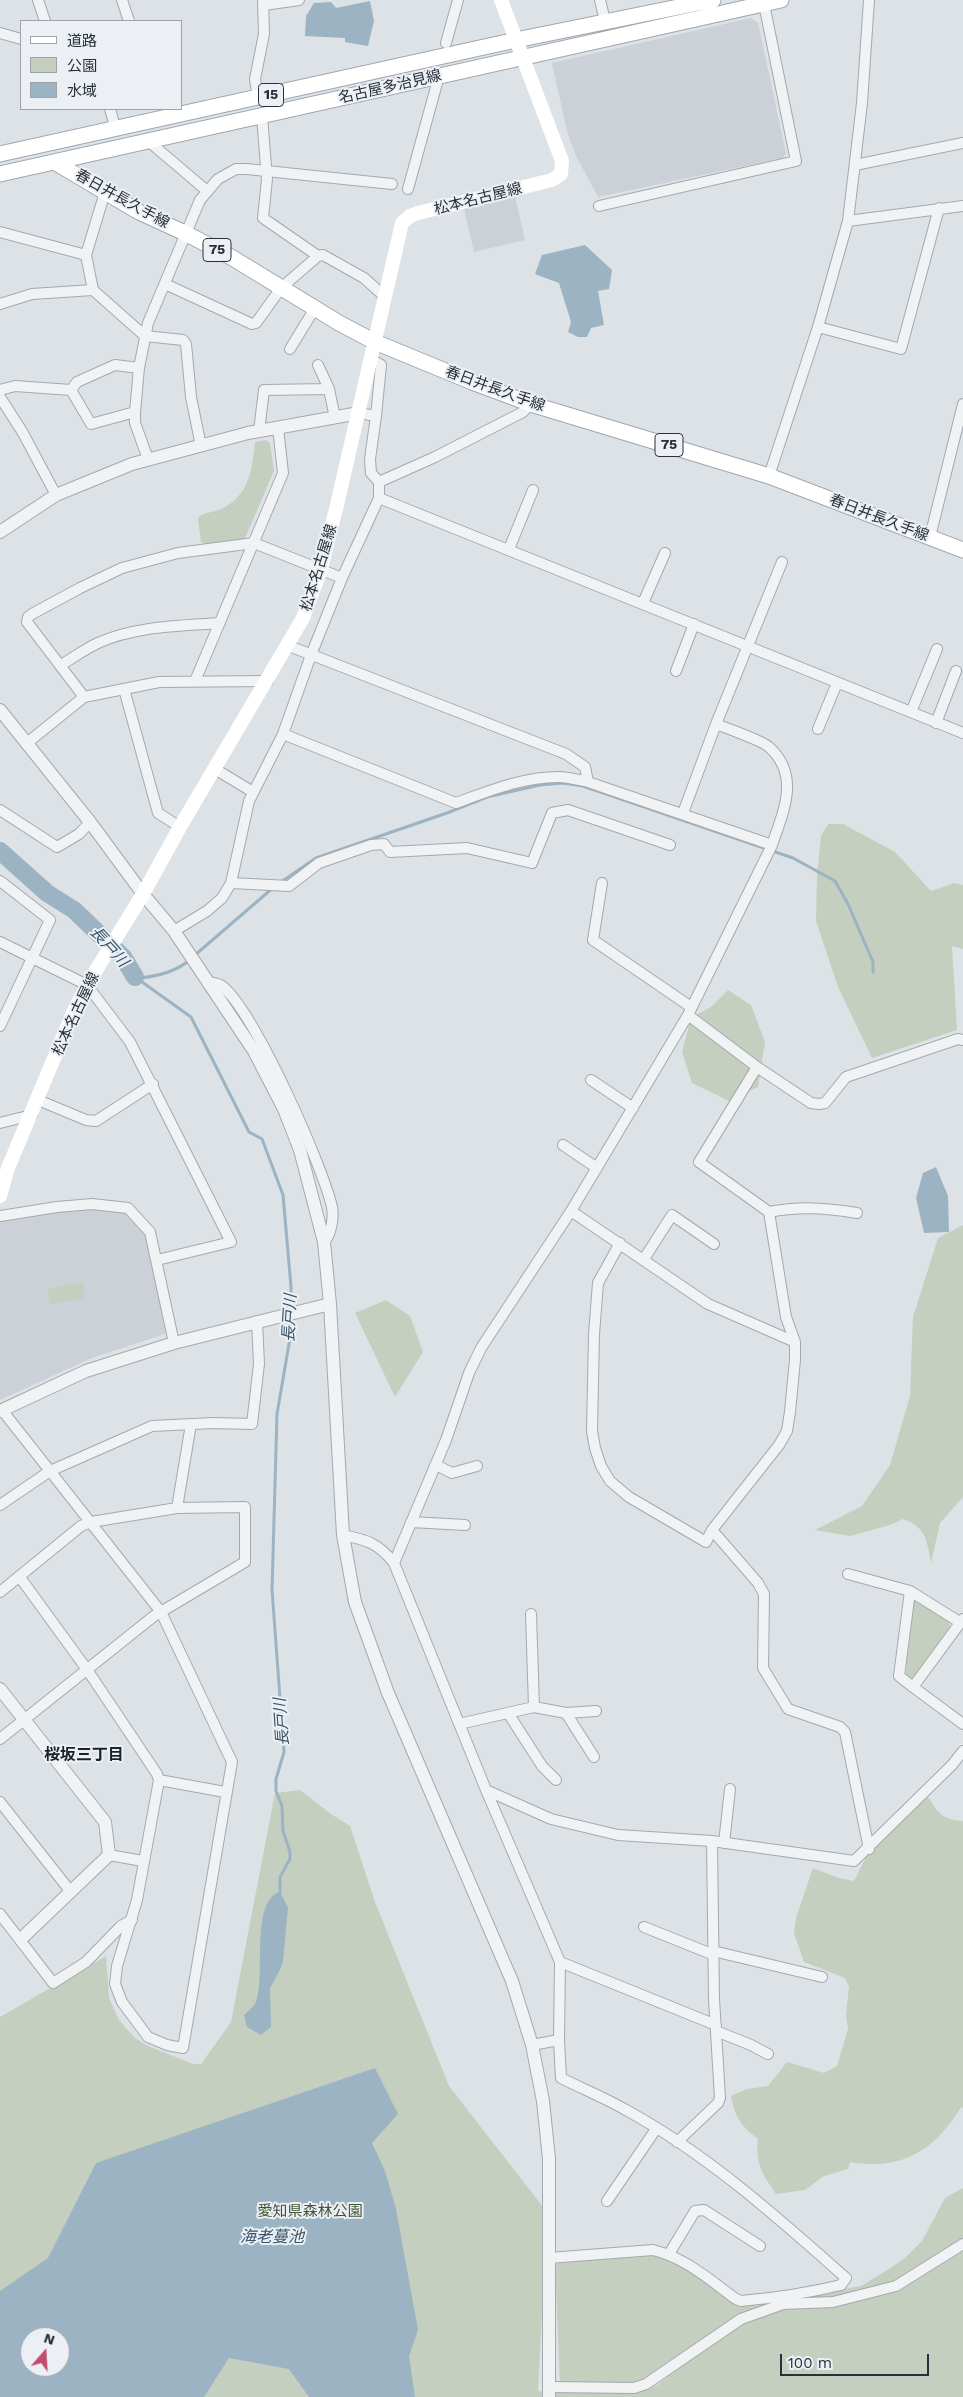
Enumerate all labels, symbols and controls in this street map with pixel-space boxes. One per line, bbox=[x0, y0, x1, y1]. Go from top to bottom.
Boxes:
legend bbox=[20, 20, 182, 110]
text: 道路 bbox=[67, 32, 97, 50]
text: 公園 bbox=[67, 57, 97, 75]
street label: 名古屋多治見線 bbox=[337, 66, 443, 108]
text: 水域 bbox=[67, 82, 97, 100]
road number: 15 bbox=[258, 84, 284, 106]
street label: 春日井長久手線 bbox=[72, 166, 172, 232]
street label: 松本名古屋線 bbox=[432, 179, 524, 219]
road number: 75 bbox=[203, 238, 231, 262]
street label: 春日井長久手線 bbox=[443, 363, 547, 415]
road number: 75 bbox=[655, 434, 683, 456]
street label: 春日井長久手線 bbox=[827, 491, 931, 545]
street label: 松本名古屋線 bbox=[297, 522, 341, 614]
water label: 長戸川 bbox=[86, 923, 132, 971]
street label: 松本名古屋線 bbox=[49, 969, 103, 1059]
water label: 長戸川 bbox=[279, 1294, 301, 1342]
water label: 長戸川 bbox=[271, 1697, 293, 1747]
district label: 桜坂三丁目 bbox=[44, 1745, 124, 1765]
park label: 愛知県森林公園 bbox=[258, 2203, 362, 2221]
water label: 海老蔓池 bbox=[240, 2227, 304, 2247]
north arrow bbox=[20, 2327, 70, 2377]
text: N bbox=[42, 2330, 57, 2348]
scale bar bbox=[783, 2344, 932, 2376]
text: 100 m bbox=[788, 2354, 832, 2372]

